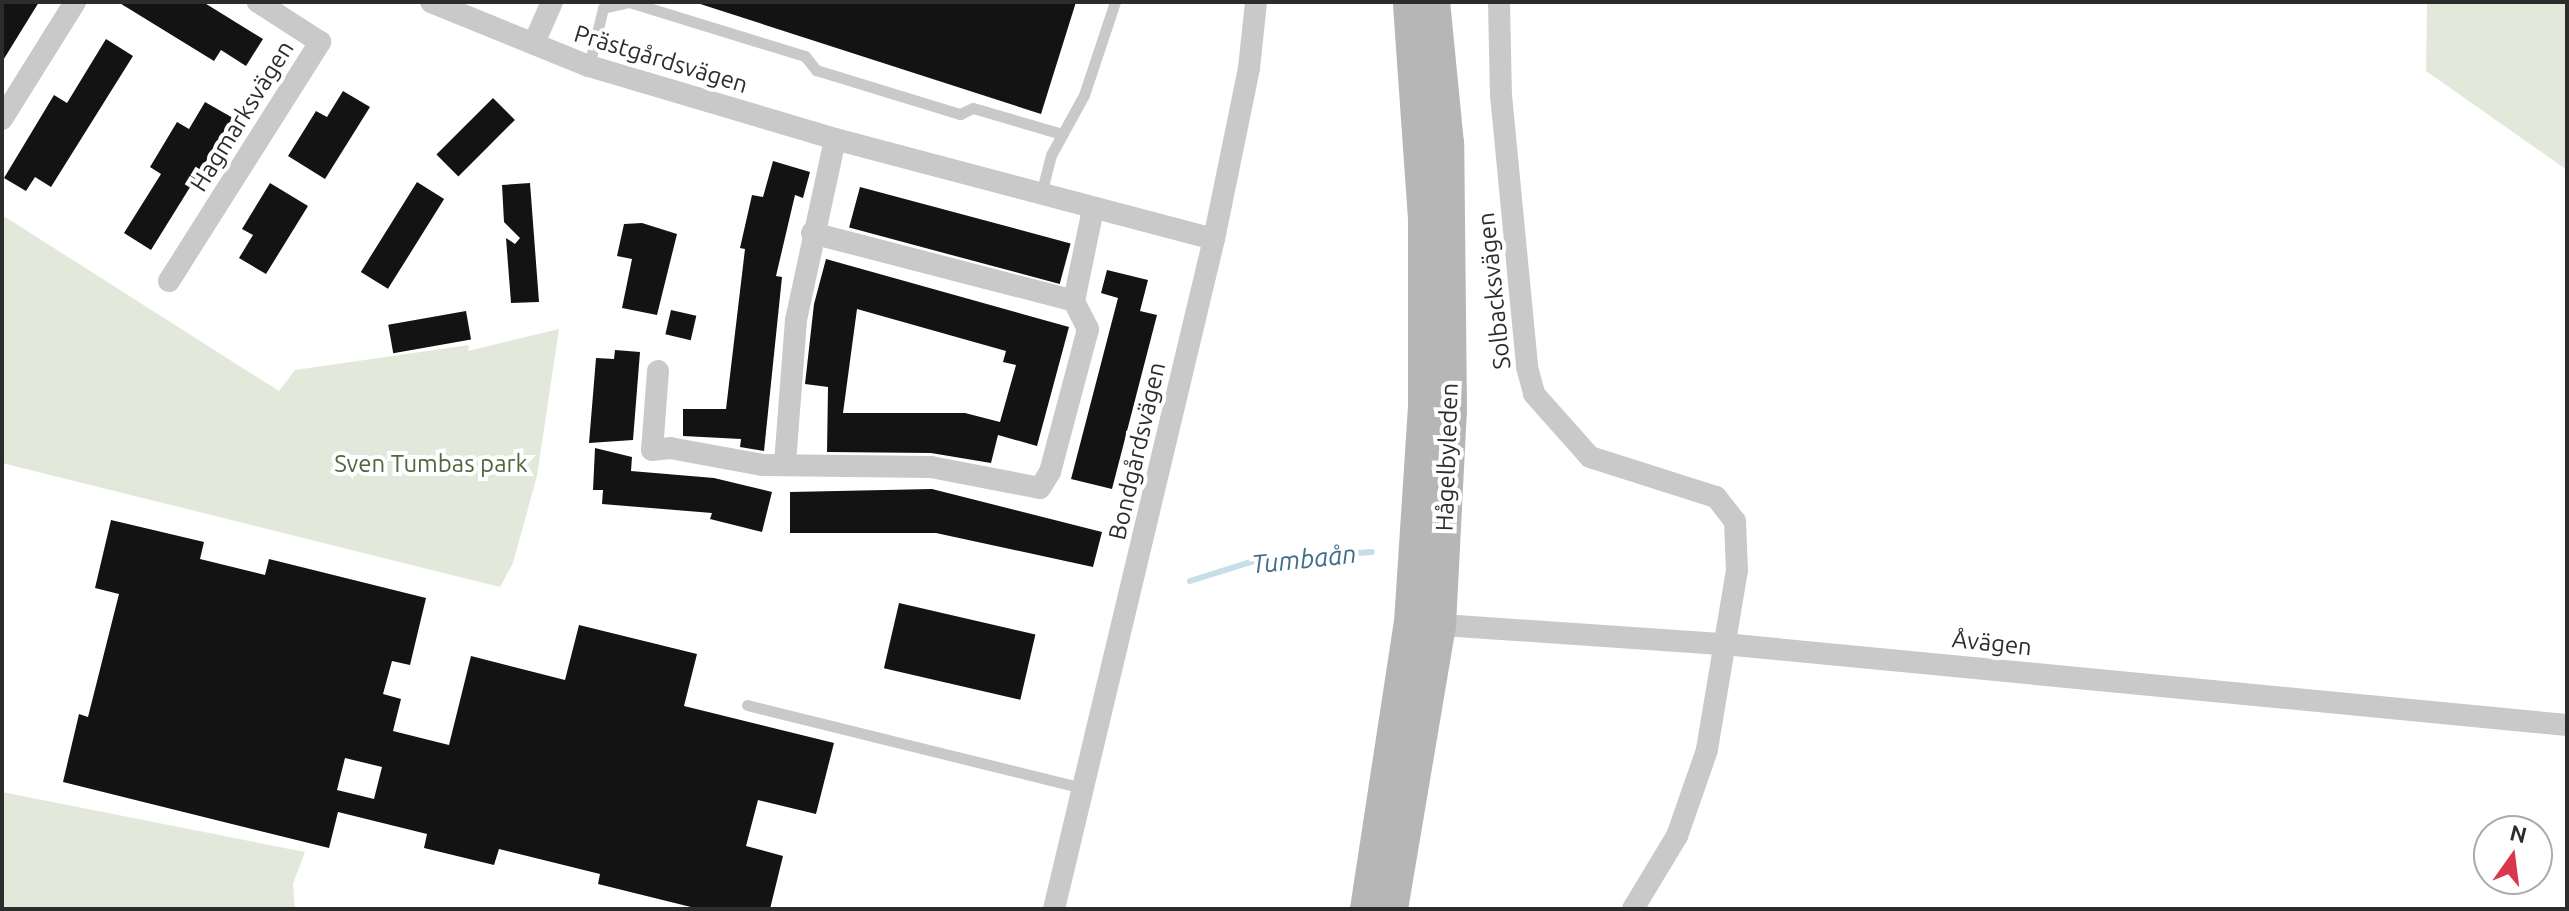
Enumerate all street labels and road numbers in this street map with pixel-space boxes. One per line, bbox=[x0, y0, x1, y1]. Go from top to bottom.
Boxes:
street label: Prästgårdsvägen bbox=[571, 19, 751, 99]
street label: Hagmarksvägen bbox=[184, 35, 300, 197]
street label: Solbacksvägen bbox=[1471, 211, 1517, 371]
street label: Bondgårdsvägen bbox=[1103, 359, 1171, 543]
street label: Hågelbyleden bbox=[1430, 382, 1464, 532]
street label: Åvägen bbox=[1951, 624, 2033, 662]

